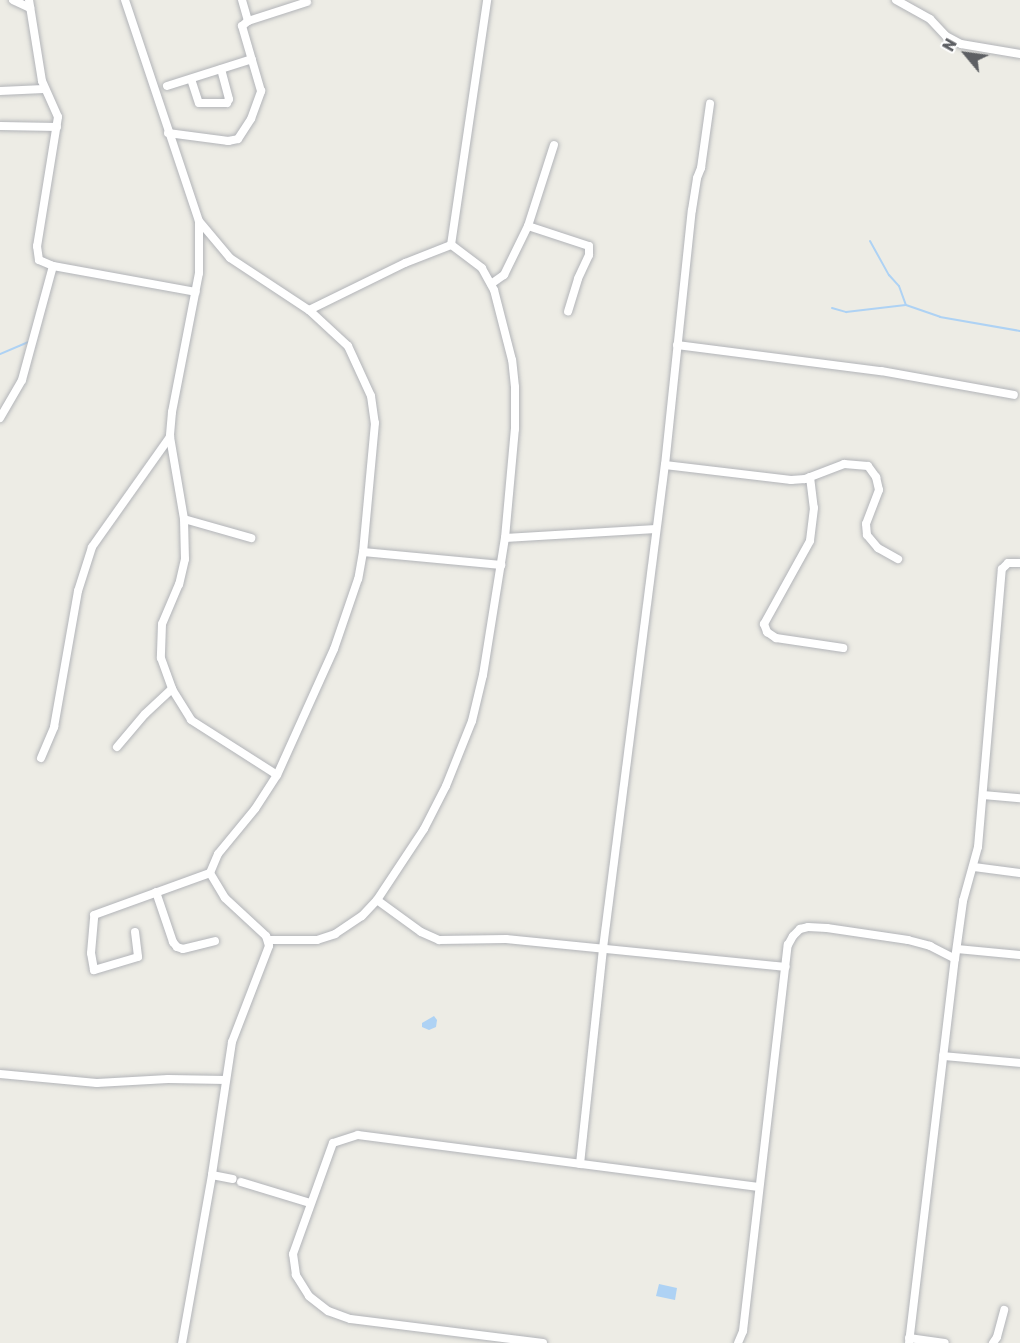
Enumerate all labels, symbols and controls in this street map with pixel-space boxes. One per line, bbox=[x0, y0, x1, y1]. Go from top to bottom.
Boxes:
north arrow bbox=[936, 24, 996, 84]
text: N bbox=[939, 35, 961, 55]

